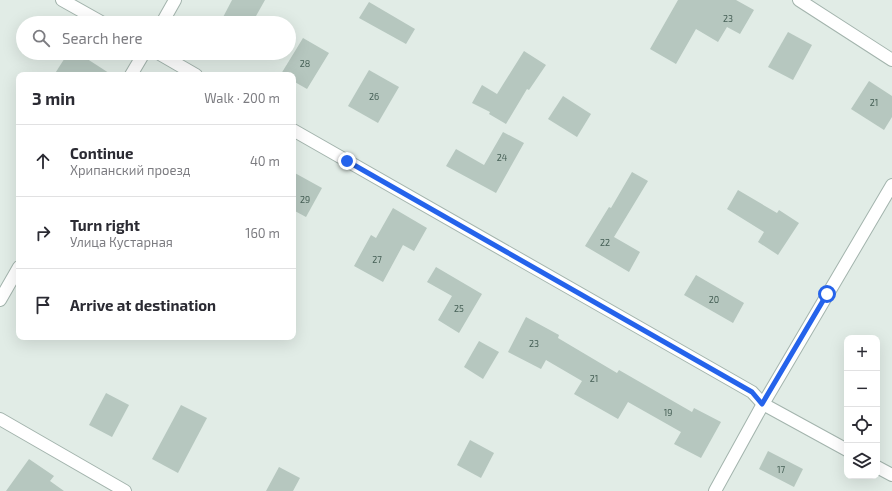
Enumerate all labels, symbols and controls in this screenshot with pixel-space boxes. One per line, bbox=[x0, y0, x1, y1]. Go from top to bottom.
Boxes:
house number: 23 bbox=[723, 13, 733, 24]
search box bbox=[16, 16, 296, 60]
icon: search bbox=[30, 27, 52, 49]
text: Search here bbox=[62, 29, 143, 47]
house number: 28 bbox=[300, 58, 310, 69]
text: 3 min bbox=[32, 88, 75, 108]
text: Walk · 200 m bbox=[204, 90, 280, 106]
house number: 26 bbox=[369, 91, 379, 102]
house number: 21 bbox=[870, 97, 878, 108]
text: Continue bbox=[70, 144, 133, 162]
icon: ahead bbox=[32, 150, 54, 172]
route end bbox=[338, 152, 356, 170]
house number: 24 bbox=[497, 152, 508, 163]
text: 40 m bbox=[250, 153, 280, 169]
text: Хрипанский проезд bbox=[70, 162, 190, 178]
house number: 29 bbox=[300, 194, 310, 205]
text: Turn right bbox=[70, 216, 140, 234]
icon: right bbox=[32, 222, 54, 244]
text: 160 m bbox=[245, 225, 280, 241]
text: Улица Кустарная bbox=[70, 234, 173, 250]
house number: 22 bbox=[600, 237, 610, 248]
house number: 27 bbox=[372, 254, 382, 265]
route start bbox=[818, 285, 836, 303]
icon: arrive bbox=[32, 294, 54, 316]
house number: 20 bbox=[709, 294, 719, 305]
text: Arrive at destination bbox=[70, 296, 216, 314]
house number: 25 bbox=[454, 303, 464, 314]
map controls bbox=[844, 335, 880, 479]
button: + bbox=[844, 335, 880, 371]
house number: 23 bbox=[529, 338, 539, 349]
button: − bbox=[844, 371, 880, 407]
house number: 21 bbox=[590, 373, 598, 384]
house number: 19 bbox=[664, 407, 672, 418]
button: locate bbox=[844, 407, 880, 443]
button: layers bbox=[844, 443, 880, 479]
house number: 17 bbox=[777, 464, 785, 475]

